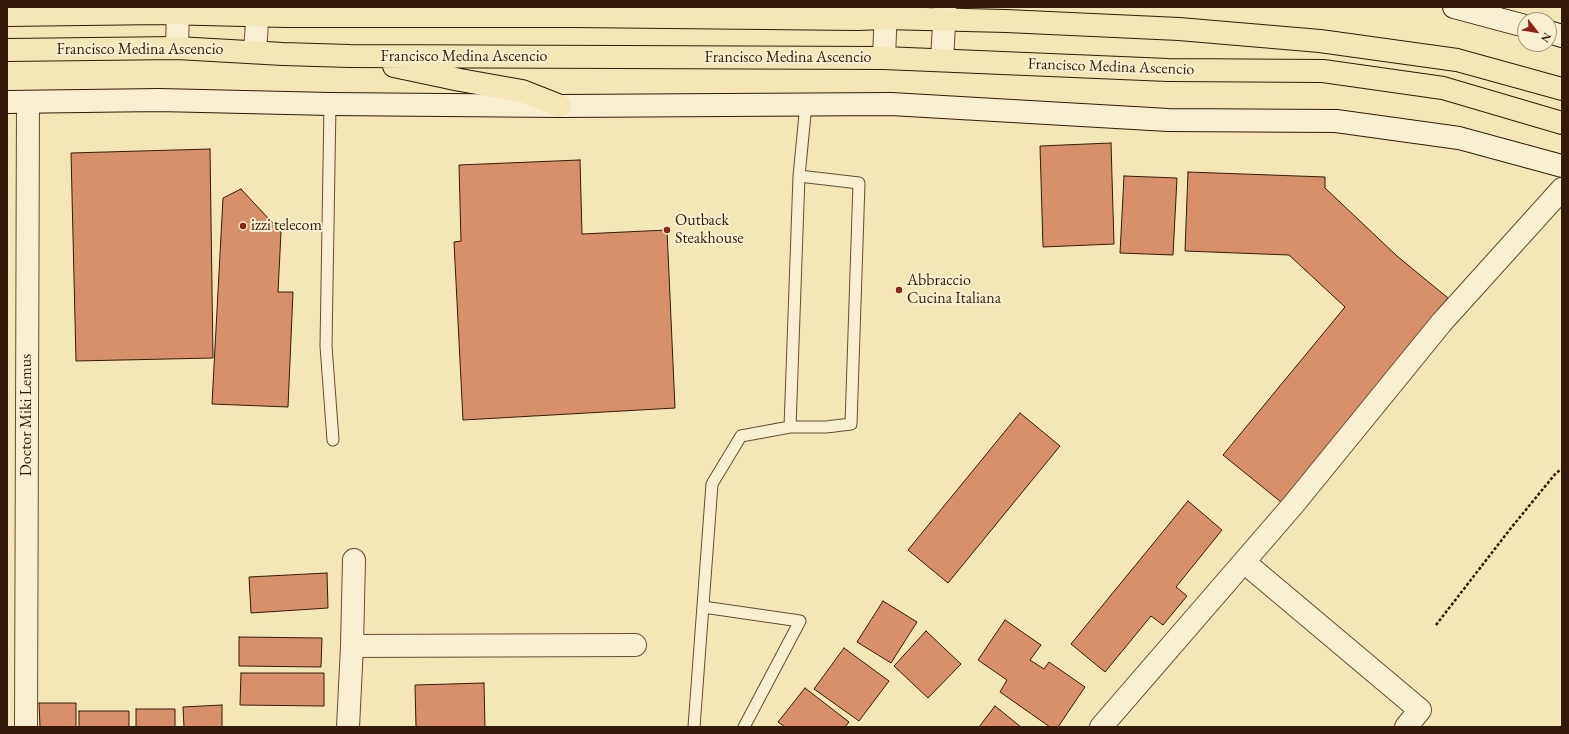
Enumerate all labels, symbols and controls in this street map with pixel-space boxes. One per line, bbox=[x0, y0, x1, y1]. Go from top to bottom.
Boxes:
north arrow bbox=[1517, 12, 1557, 52]
text: N bbox=[1538, 30, 1555, 45]
street label: Francisco Medina Ascencio bbox=[57, 40, 223, 60]
street label: Francisco Medina Ascencio bbox=[381, 47, 547, 67]
street label: Francisco Medina Ascencio bbox=[705, 48, 871, 68]
street label: Francisco Medina Ascencio bbox=[1027, 54, 1195, 80]
place label: Outback Steakhouse bbox=[675, 211, 744, 249]
place label: izzi telecom bbox=[251, 216, 322, 236]
marker: izzi telecom bbox=[238, 221, 248, 231]
marker: Outback Steakhouse bbox=[662, 225, 672, 235]
place label: Abbraccio Cucina Italiana bbox=[907, 271, 1001, 309]
marker: Abbraccio Cucina Italiana bbox=[894, 285, 904, 295]
street label: Doctor Miki Lemus bbox=[17, 354, 37, 476]

